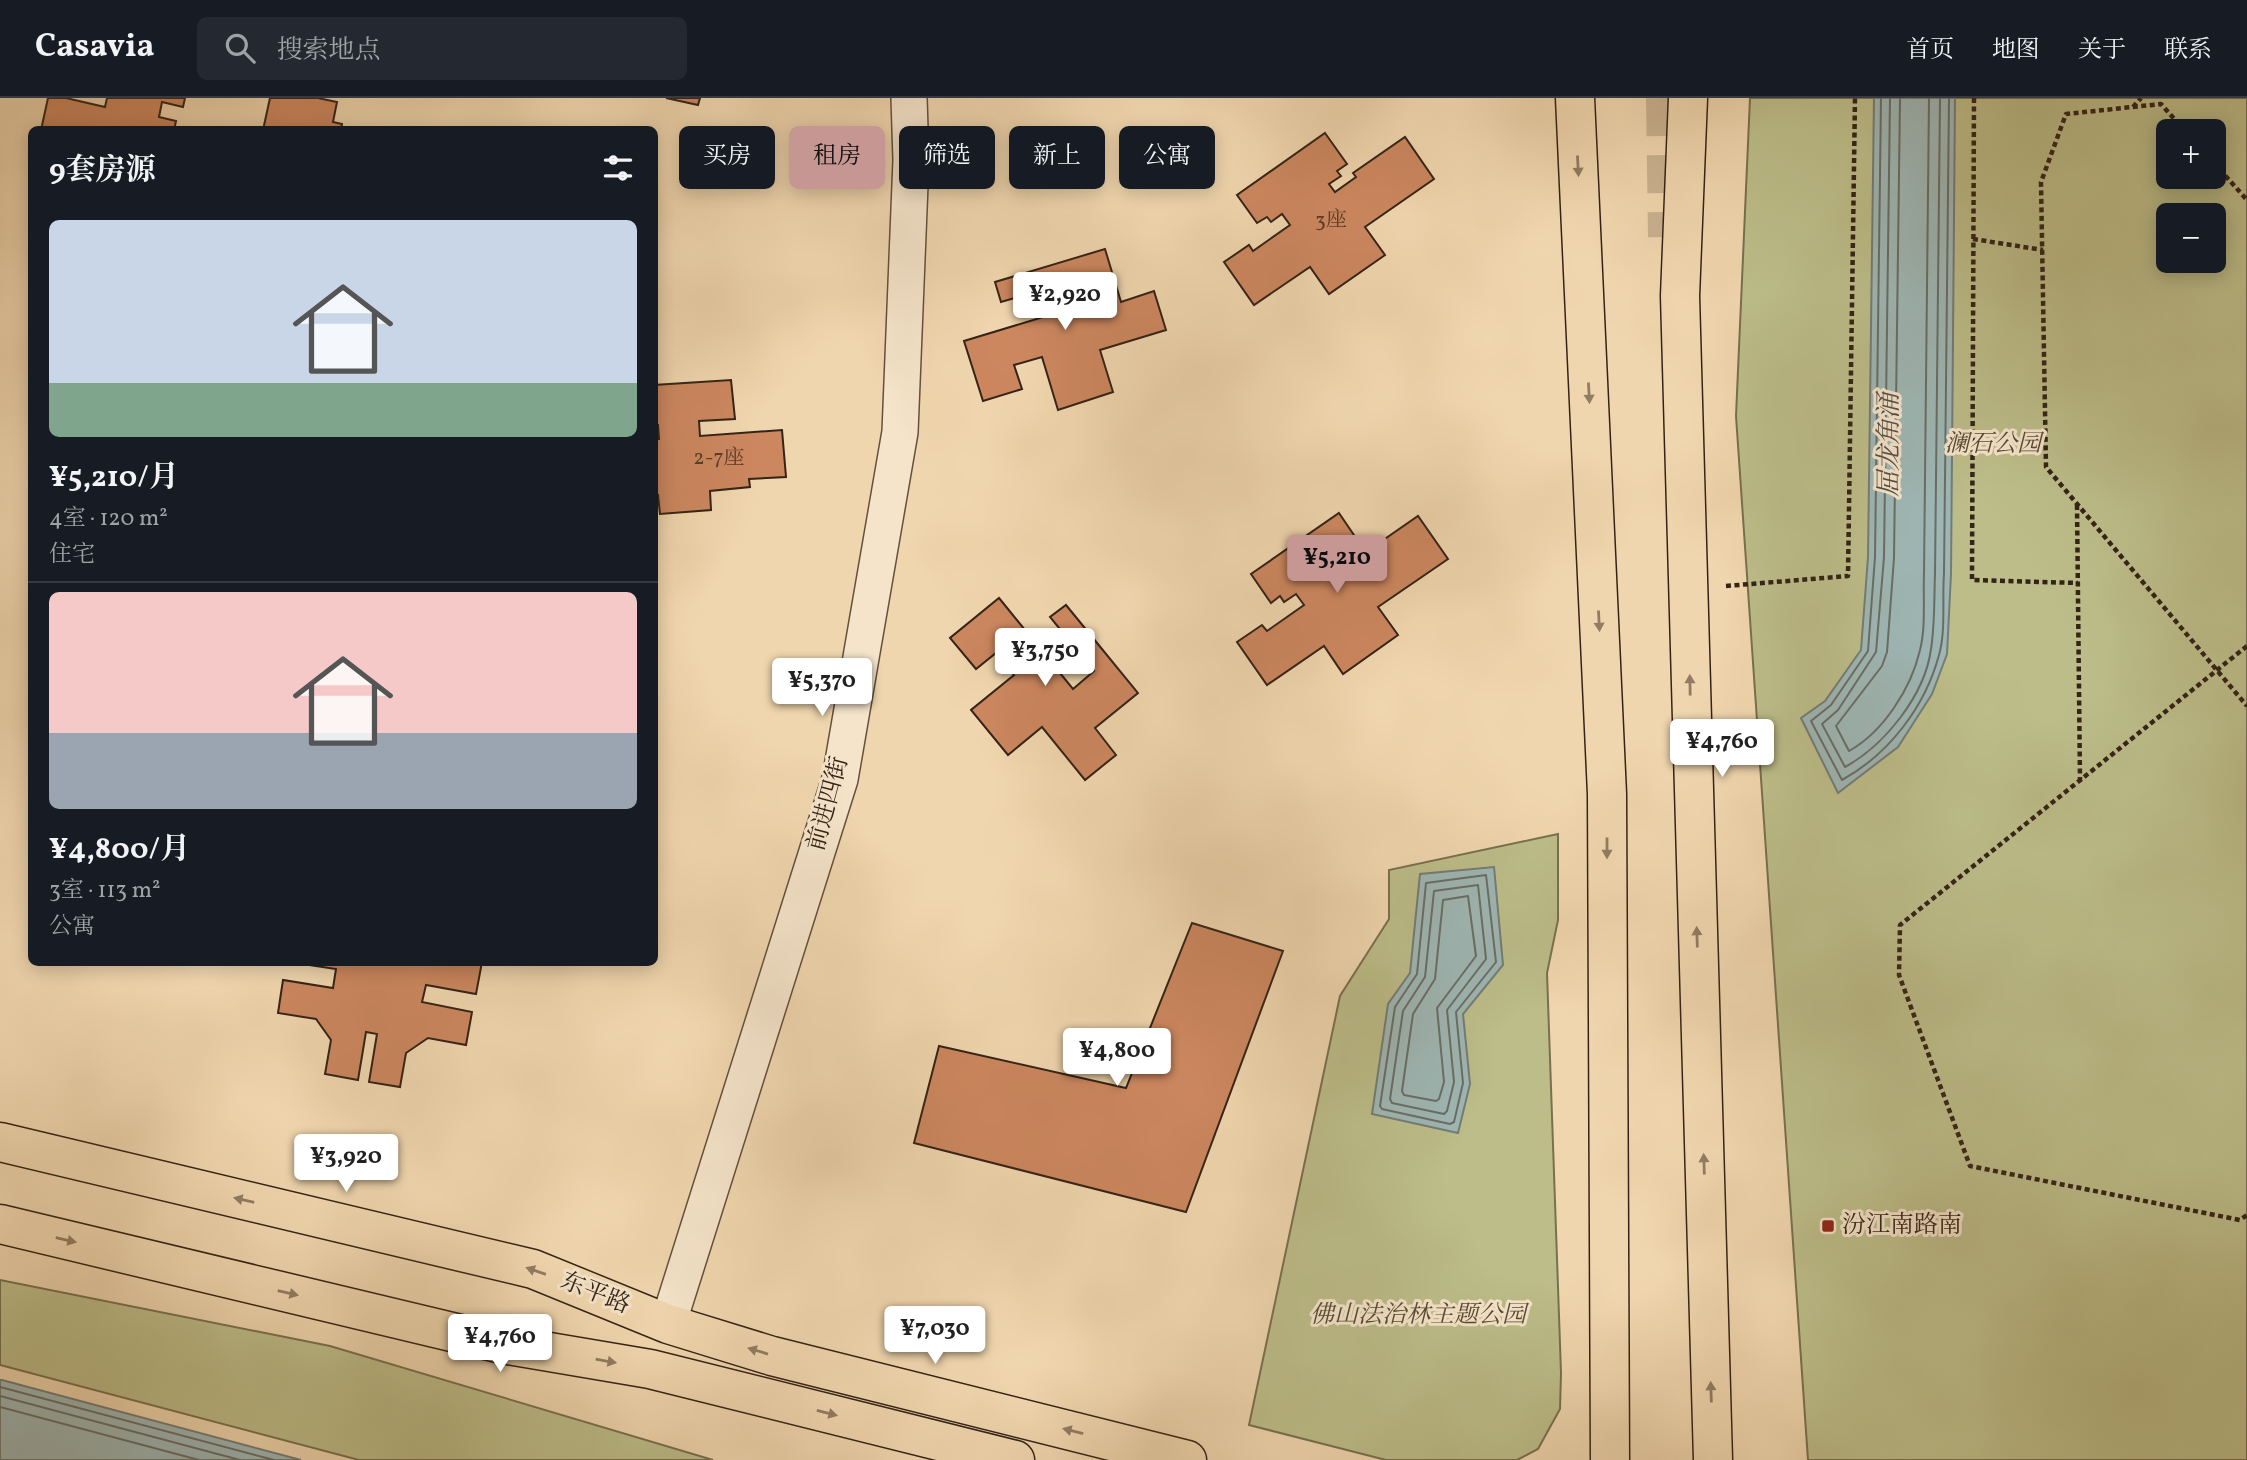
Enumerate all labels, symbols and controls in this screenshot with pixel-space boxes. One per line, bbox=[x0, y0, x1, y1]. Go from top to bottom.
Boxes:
search box bbox=[197, 17, 687, 80]
text: Casavia bbox=[35, 25, 155, 71]
icon: search bbox=[221, 29, 259, 67]
text: 搜索地点 bbox=[277, 33, 381, 69]
text: 首页 bbox=[1906, 34, 1954, 68]
text: 地图 bbox=[1992, 34, 2040, 68]
text: 关于 bbox=[2078, 34, 2126, 68]
text: 联系 bbox=[2164, 34, 2212, 68]
map controls bbox=[2156, 119, 2226, 273]
button: + bbox=[2156, 119, 2226, 189]
chip: 买房 bbox=[679, 126, 775, 189]
chip: 租房 bbox=[789, 126, 885, 189]
chip: 筛选 bbox=[899, 126, 995, 189]
chip: 新上 bbox=[1009, 126, 1105, 189]
chip: 公寓 bbox=[1119, 126, 1215, 189]
icon: filters bbox=[599, 149, 637, 187]
text: 9套房源 bbox=[49, 150, 156, 192]
one-way arrow bbox=[1573, 155, 1584, 177]
button: − bbox=[2156, 203, 2226, 273]
house number: 3座 bbox=[1315, 206, 1347, 235]
icon: home bbox=[280, 266, 406, 392]
pin: ¥2,920 bbox=[1008, 272, 1122, 332]
text: ¥2,920 bbox=[1029, 279, 1101, 311]
one-way arrow bbox=[1583, 383, 1594, 405]
water label: 屈龙角涌 bbox=[1872, 390, 1908, 497]
park label: 澜石公园 bbox=[1945, 428, 2045, 462]
house number: 2-7座 bbox=[693, 444, 745, 473]
text: ¥5,210/月 bbox=[49, 457, 179, 499]
text: 4室 · 120 m² bbox=[49, 503, 168, 535]
pin: ¥5,210 bbox=[1280, 536, 1394, 595]
text: 住宅 bbox=[49, 539, 95, 571]
text: ¥5,210 bbox=[1303, 542, 1371, 574]
one-way arrow bbox=[1594, 610, 1605, 632]
pin: ¥3,750 bbox=[988, 628, 1102, 688]
text: ¥3,750 bbox=[1011, 635, 1079, 667]
icon: home bbox=[280, 638, 406, 764]
pin: ¥5,370 bbox=[765, 658, 879, 718]
text: ¥5,370 bbox=[788, 665, 856, 697]
one-way arrow bbox=[1684, 674, 1696, 696]
pin: ¥4,760 bbox=[1665, 720, 1779, 779]
text: ¥4,760 bbox=[1686, 726, 1758, 758]
street label: 前进四街 bbox=[800, 753, 858, 855]
text: ¥4,800/月 bbox=[49, 829, 190, 871]
one-way arrow bbox=[1601, 837, 1613, 859]
text: 3室 · 113 m² bbox=[49, 875, 161, 907]
text: 公寓 bbox=[49, 911, 95, 943]
one-way arrow bbox=[1692, 926, 1703, 948]
pin: ¥4,800 bbox=[1060, 1028, 1174, 1088]
text: ¥4,800 bbox=[1079, 1035, 1155, 1067]
pin: ¥3,920 bbox=[289, 1134, 403, 1194]
text: ¥3,920 bbox=[310, 1141, 382, 1173]
one-way arrow bbox=[1699, 1153, 1710, 1175]
one-way arrow bbox=[233, 1194, 255, 1205]
place label: 汾江南路南 bbox=[1842, 1209, 1962, 1243]
marker: 汾江南路南 bbox=[1820, 1218, 1836, 1234]
one-way arrow bbox=[55, 1235, 77, 1246]
one-way arrow bbox=[525, 1265, 546, 1276]
street label: 东平路 bbox=[555, 1265, 635, 1323]
one-way arrow bbox=[277, 1288, 299, 1299]
park label: 佛山法治林主题公园 bbox=[1310, 1299, 1530, 1333]
pin: ¥7,030 bbox=[878, 1306, 992, 1366]
text: ¥7,030 bbox=[900, 1313, 970, 1345]
pin: ¥4,760 bbox=[443, 1314, 557, 1374]
text: ¥4,760 bbox=[464, 1321, 536, 1353]
one-way arrow bbox=[747, 1346, 768, 1356]
one-way arrow bbox=[595, 1356, 617, 1367]
one-way arrow bbox=[1706, 1381, 1717, 1403]
one-way arrow bbox=[816, 1408, 838, 1419]
one-way arrow bbox=[1062, 1425, 1084, 1436]

